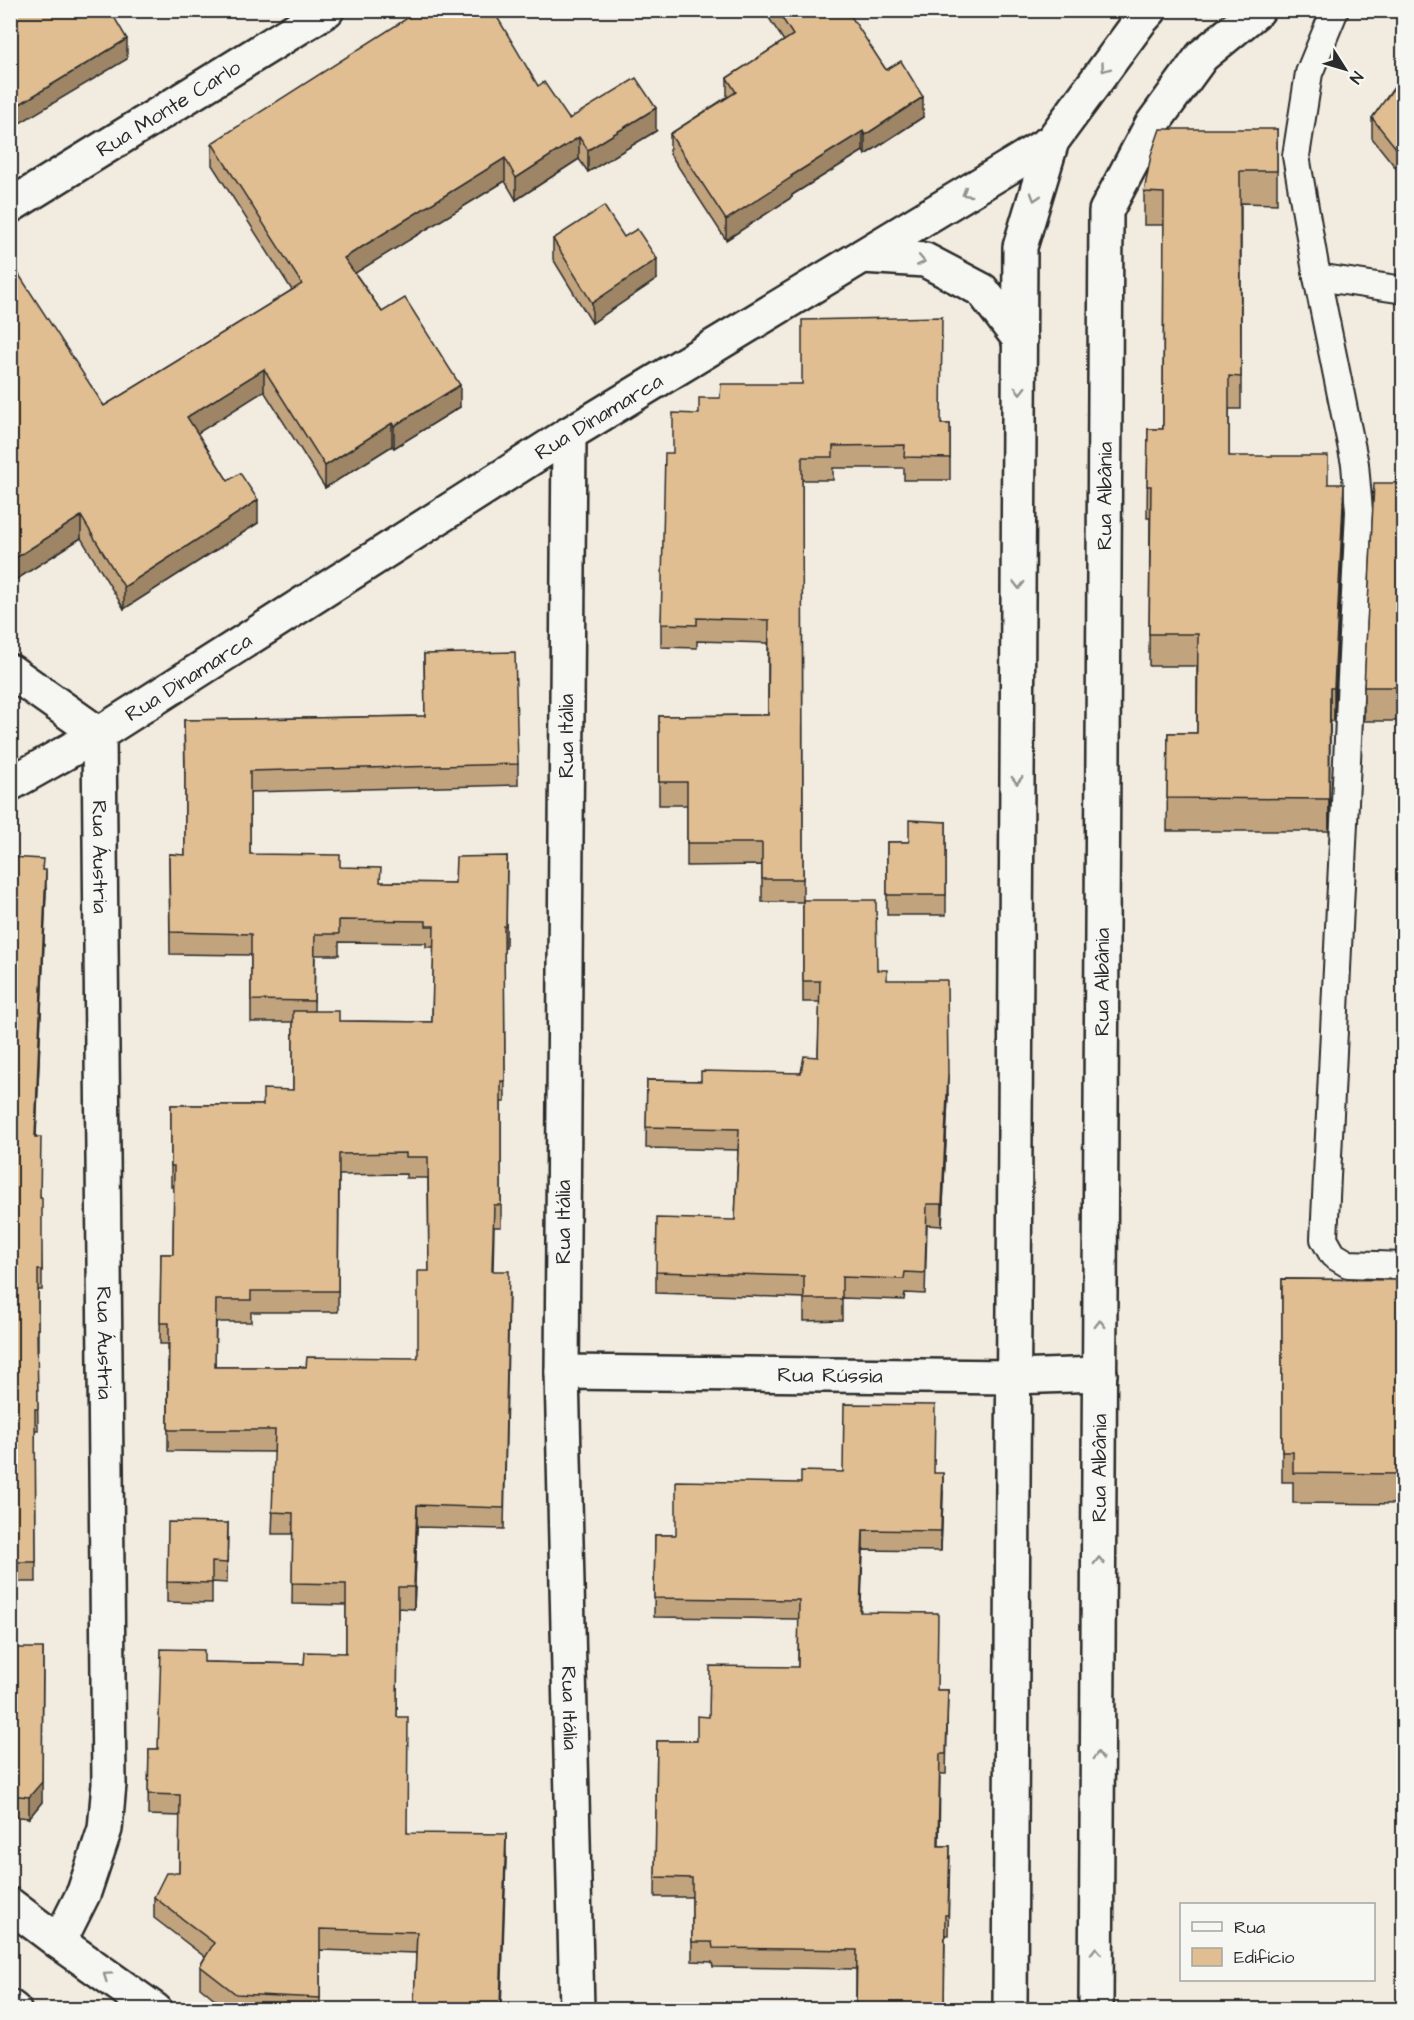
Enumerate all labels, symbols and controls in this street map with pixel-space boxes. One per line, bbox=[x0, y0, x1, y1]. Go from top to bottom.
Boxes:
north arrow bbox=[1315, 39, 1375, 99]
street label: Rua Monte Carlo bbox=[90, 52, 246, 164]
one-way arrow bbox=[1101, 62, 1112, 73]
text: N bbox=[1344, 67, 1368, 88]
one-way arrow bbox=[962, 186, 972, 198]
one-way arrow bbox=[1030, 191, 1042, 202]
one-way arrow bbox=[916, 254, 926, 267]
street label: Rua Dinamarca bbox=[529, 366, 668, 467]
one-way arrow bbox=[1014, 385, 1026, 394]
street label: Rua Albânia bbox=[1090, 441, 1119, 550]
one-way arrow bbox=[1013, 580, 1025, 589]
street label: Rua Dinamarca bbox=[119, 626, 258, 728]
street label: Rua Itália bbox=[552, 694, 581, 778]
one-way arrow bbox=[1011, 775, 1024, 784]
street label: Rua Áustria bbox=[85, 800, 115, 914]
street label: Rua Albânia bbox=[1087, 927, 1117, 1036]
street label: Rua Itália bbox=[549, 1180, 578, 1264]
street label: Rua Áustria bbox=[90, 1286, 120, 1400]
one-way arrow bbox=[1094, 1320, 1106, 1329]
street label: Rua Rússia bbox=[777, 1360, 883, 1390]
street label: Rua Albânia bbox=[1084, 1413, 1114, 1522]
one-way arrow bbox=[1093, 1557, 1105, 1566]
street label: Rua Itália bbox=[554, 1665, 585, 1751]
one-way arrow bbox=[1091, 1752, 1104, 1761]
legend bbox=[1180, 1903, 1375, 1981]
text: Rua bbox=[1234, 1915, 1265, 1940]
text: Edifício bbox=[1234, 1945, 1294, 1970]
one-way arrow bbox=[1090, 1947, 1102, 1956]
one-way arrow bbox=[103, 1972, 114, 1983]

